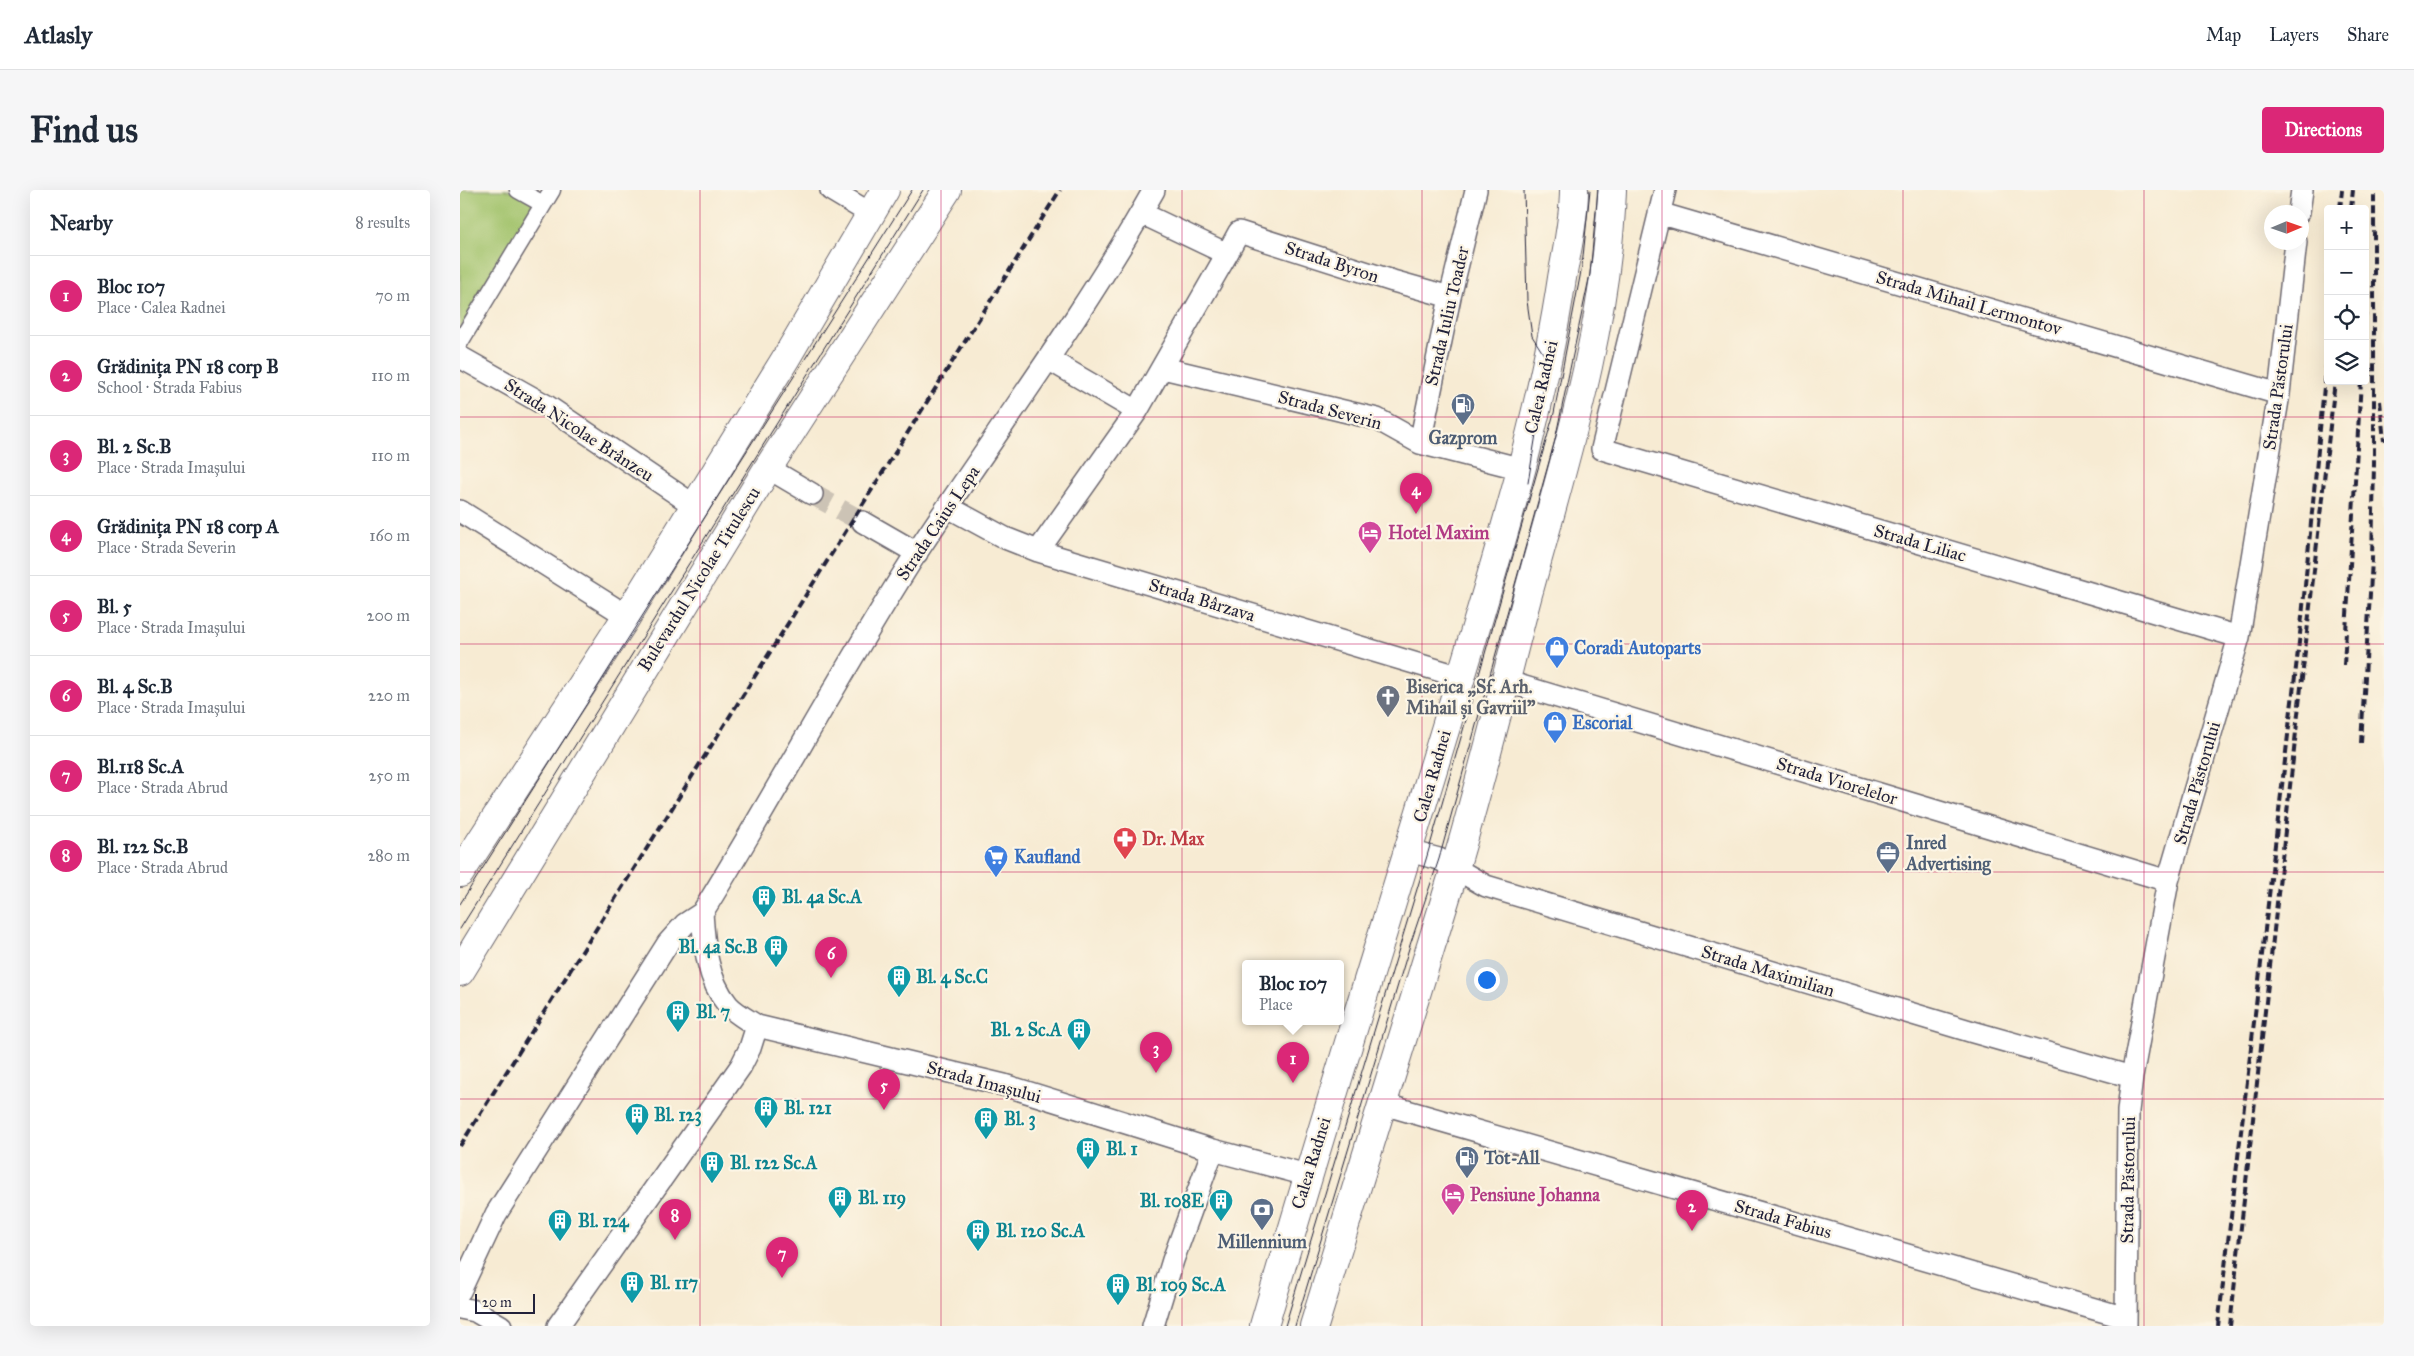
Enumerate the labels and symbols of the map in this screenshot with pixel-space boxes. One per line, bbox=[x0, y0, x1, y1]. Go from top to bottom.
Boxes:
north arrow bbox=[2264, 205, 2309, 250]
street label: Strada Byron bbox=[1282, 236, 1382, 288]
street label: Strada Iuliu Toader bbox=[1420, 244, 1474, 388]
street label: Strada Mihail Lermontov bbox=[1874, 266, 2066, 340]
street label: Strada Păstorului bbox=[2258, 322, 2298, 452]
street label: Calea Radnei bbox=[1520, 338, 1562, 436]
street label: Strada Nicolae Brânzeu bbox=[500, 374, 658, 487]
street label: Strada Severin bbox=[1276, 386, 1385, 435]
fuel station icon: Gazprom bbox=[1450, 392, 1476, 426]
place label: Gazprom bbox=[1429, 427, 1498, 450]
street label: Strada Caius Lepa bbox=[891, 461, 985, 585]
pin: 4 bbox=[1400, 473, 1432, 514]
street label: Bulevardul Nicolae Titulescu bbox=[633, 482, 765, 675]
street label: Strada Liliac bbox=[1871, 519, 1969, 567]
hotel icon: Hotel Maxim bbox=[1357, 520, 1383, 554]
place label: Hotel Maxim bbox=[1388, 522, 1490, 544]
street label: Strada Bârzava bbox=[1146, 573, 1258, 627]
shop icon: Coradi Autoparts bbox=[1544, 635, 1570, 669]
place label: Coradi Autoparts bbox=[1574, 637, 1701, 660]
place label: Biserica „Sf. Arh. Mihail și Gavriil” bbox=[1406, 676, 1536, 720]
church icon: Biserica „Sf. Arh. Mihail și Gavriil” bbox=[1375, 684, 1401, 718]
shop icon: Escorial bbox=[1542, 710, 1568, 744]
place label: Escorial bbox=[1572, 712, 1634, 734]
street label: Strada Păstorului bbox=[2169, 719, 2225, 847]
street label: Calea Radnei bbox=[1408, 727, 1456, 825]
street label: Strada Viorelelor bbox=[1774, 752, 1900, 810]
pharmacy icon: Dr. Max bbox=[1112, 826, 1138, 860]
place label: Dr. Max bbox=[1142, 828, 1205, 850]
place label: Inred Advertising bbox=[1905, 832, 1991, 876]
office icon: Inred Advertising bbox=[1875, 840, 1901, 874]
supermarket icon: Kaufland bbox=[983, 844, 1009, 878]
place label: Kaufland bbox=[1014, 846, 1081, 868]
building icon: Bl. 4a Sc.A bbox=[751, 884, 777, 918]
place label: Bl. 4a Sc.A bbox=[782, 886, 863, 909]
building icon: Bl. 4a Sc.B bbox=[763, 934, 789, 968]
place label: Bl. 4a Sc.B bbox=[679, 936, 758, 959]
pin: 6 bbox=[815, 937, 847, 978]
street label: Strada Maximilian bbox=[1699, 940, 1837, 1002]
building icon: Bl. 4 Sc.C bbox=[886, 964, 912, 998]
place label: Bl. 4 Sc.C bbox=[916, 966, 988, 989]
your location bbox=[1474, 967, 1500, 993]
building icon: Bl. 7 bbox=[665, 999, 691, 1033]
place label: Bl. 7 bbox=[696, 1001, 730, 1023]
building icon: Bl. 2 Sc.A bbox=[1066, 1017, 1092, 1051]
place label: Bl. 2 Sc.A bbox=[991, 1019, 1063, 1041]
pin: 3 bbox=[1140, 1032, 1172, 1073]
pin: 1 bbox=[1277, 1042, 1309, 1083]
street label: Strada Imașului bbox=[924, 1056, 1044, 1108]
pin: 5 bbox=[868, 1069, 900, 1110]
building icon: Bl. 121 bbox=[753, 1095, 779, 1129]
place label: Bl. 121 bbox=[784, 1097, 832, 1119]
building icon: Bl. 123 bbox=[624, 1102, 650, 1136]
place label: Bl. 123 bbox=[654, 1104, 702, 1127]
building icon: Bl. 3 bbox=[973, 1106, 999, 1140]
place label: Bl. 3 bbox=[1004, 1108, 1036, 1131]
street label: Calea Radnei bbox=[1287, 1114, 1335, 1212]
street label: Strada Păstorului bbox=[2116, 1116, 2140, 1244]
building icon: Bl. 1 bbox=[1075, 1136, 1101, 1170]
place label: Bl. 1 bbox=[1106, 1138, 1138, 1160]
fuel station icon: Tot-All bbox=[1454, 1145, 1480, 1179]
place label: Tot-All bbox=[1483, 1147, 1541, 1169]
building icon: Bl. 122 Sc.A bbox=[699, 1150, 725, 1184]
place label: Bl. 122 Sc.A bbox=[730, 1152, 818, 1174]
hotel icon: Pensiune Johanna bbox=[1440, 1182, 1466, 1216]
place label: Pensiune Johanna bbox=[1470, 1184, 1600, 1207]
building icon: Bl. 119 bbox=[827, 1185, 853, 1219]
place label: Bl. 119 bbox=[858, 1187, 906, 1210]
building icon: Bl. 108E bbox=[1208, 1188, 1234, 1222]
place label: Bl. 108E bbox=[1140, 1190, 1204, 1212]
pin: 2 bbox=[1676, 1190, 1708, 1231]
street label: Strada Fabius bbox=[1732, 1195, 1834, 1243]
bank icon: Millennium bbox=[1249, 1197, 1275, 1231]
pin: 8 bbox=[659, 1199, 691, 1240]
building icon: Bl. 124 bbox=[547, 1208, 573, 1242]
place label: Bl. 124 bbox=[578, 1210, 629, 1233]
building icon: Bl. 120 Sc.A bbox=[965, 1218, 991, 1252]
place label: Bl. 120 Sc.A bbox=[996, 1220, 1086, 1242]
place label: Millennium bbox=[1217, 1231, 1308, 1253]
pin: 7 bbox=[766, 1237, 798, 1278]
building icon: Bl. 117 bbox=[619, 1270, 645, 1304]
place label: Bl. 117 bbox=[650, 1272, 699, 1294]
building icon: Bl. 109 Sc.A bbox=[1105, 1272, 1131, 1306]
place label: Bl. 109 Sc.A bbox=[1136, 1274, 1227, 1297]
scale bar bbox=[475, 1291, 535, 1314]

